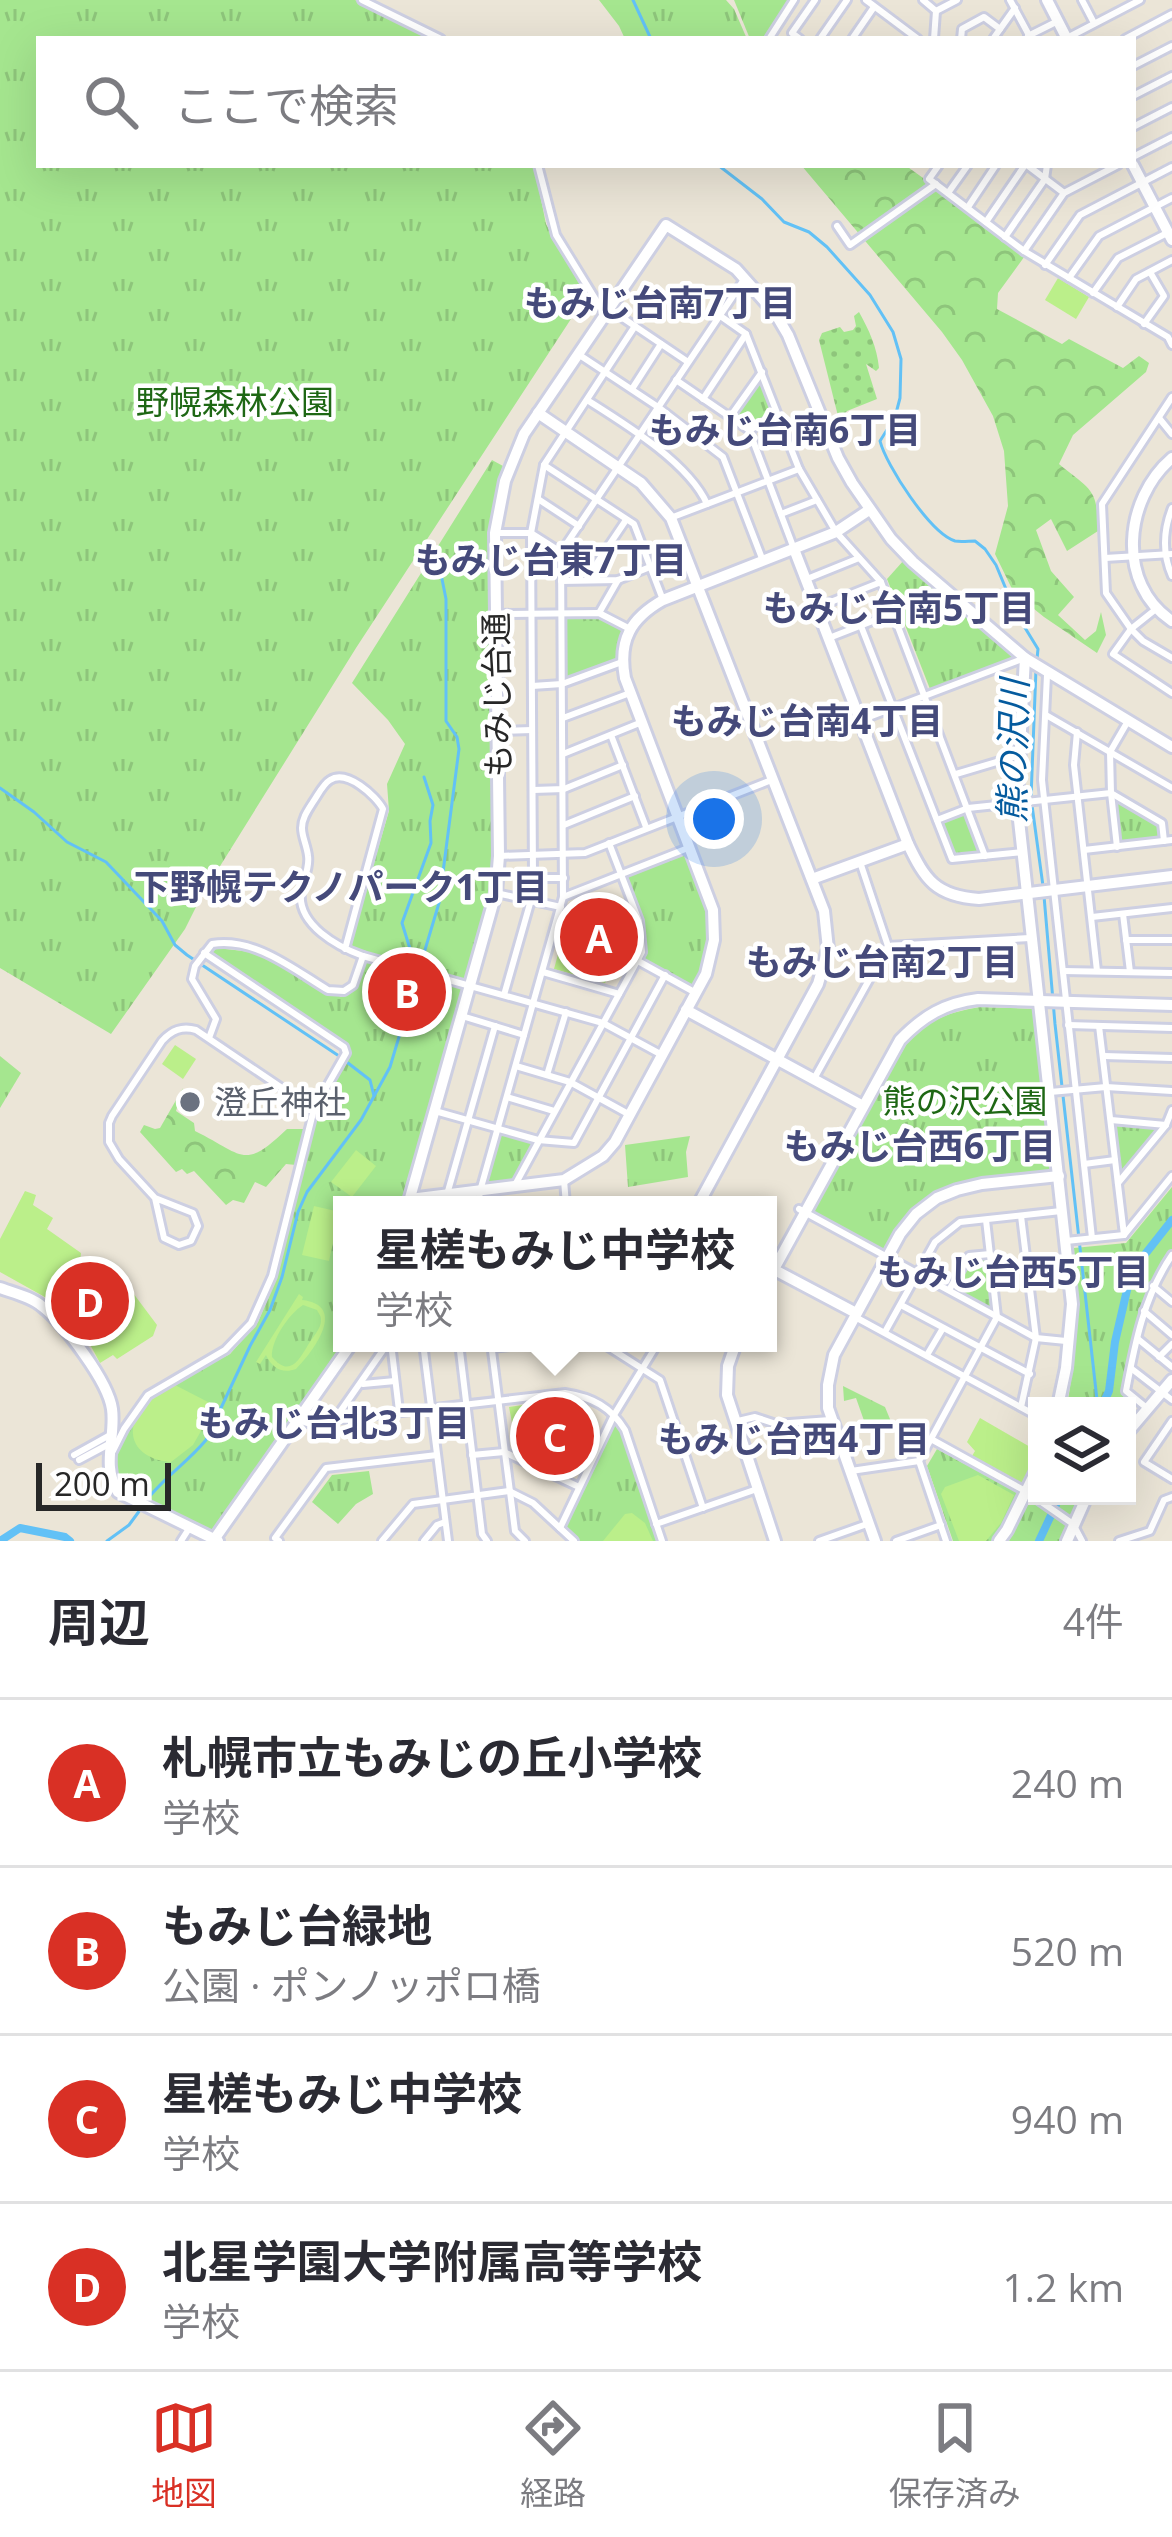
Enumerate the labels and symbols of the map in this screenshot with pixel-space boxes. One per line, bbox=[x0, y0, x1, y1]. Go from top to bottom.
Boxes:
district label: もみじ台南7丁目 bbox=[524, 278, 796, 327]
park label: 野幌森林公園 bbox=[136, 379, 334, 424]
district label: もみじ台南6丁目 bbox=[649, 405, 921, 454]
district label: もみじ台東7丁目 bbox=[415, 535, 687, 584]
district label: もみじ台南5丁目 bbox=[763, 583, 1035, 632]
street label: もみじ台通 bbox=[473, 612, 520, 778]
water label: 熊の沢川 bbox=[987, 675, 1038, 823]
district label: もみじ台南4丁目 bbox=[671, 696, 943, 745]
your location bbox=[684, 789, 744, 849]
district label: 下野幌テクノパーク1丁目 bbox=[134, 862, 548, 911]
pin: A bbox=[560, 892, 638, 982]
district label: もみじ台南2丁目 bbox=[746, 937, 1018, 986]
pin: B bbox=[368, 947, 446, 1037]
park label: 熊の沢公園 bbox=[883, 1078, 1048, 1123]
place label: 澄丘神社 bbox=[214, 1079, 346, 1124]
marker: 澄丘神社 bbox=[177, 1089, 203, 1115]
district label: もみじ台西6丁目 bbox=[784, 1121, 1056, 1170]
district label: もみじ台西5丁目 bbox=[877, 1247, 1149, 1296]
pin: D bbox=[51, 1256, 129, 1346]
pin: C bbox=[516, 1391, 594, 1481]
district label: もみじ台北3丁目 bbox=[198, 1398, 470, 1447]
district label: もみじ台西4丁目 bbox=[658, 1414, 930, 1463]
scale bar bbox=[36, 1457, 171, 1510]

